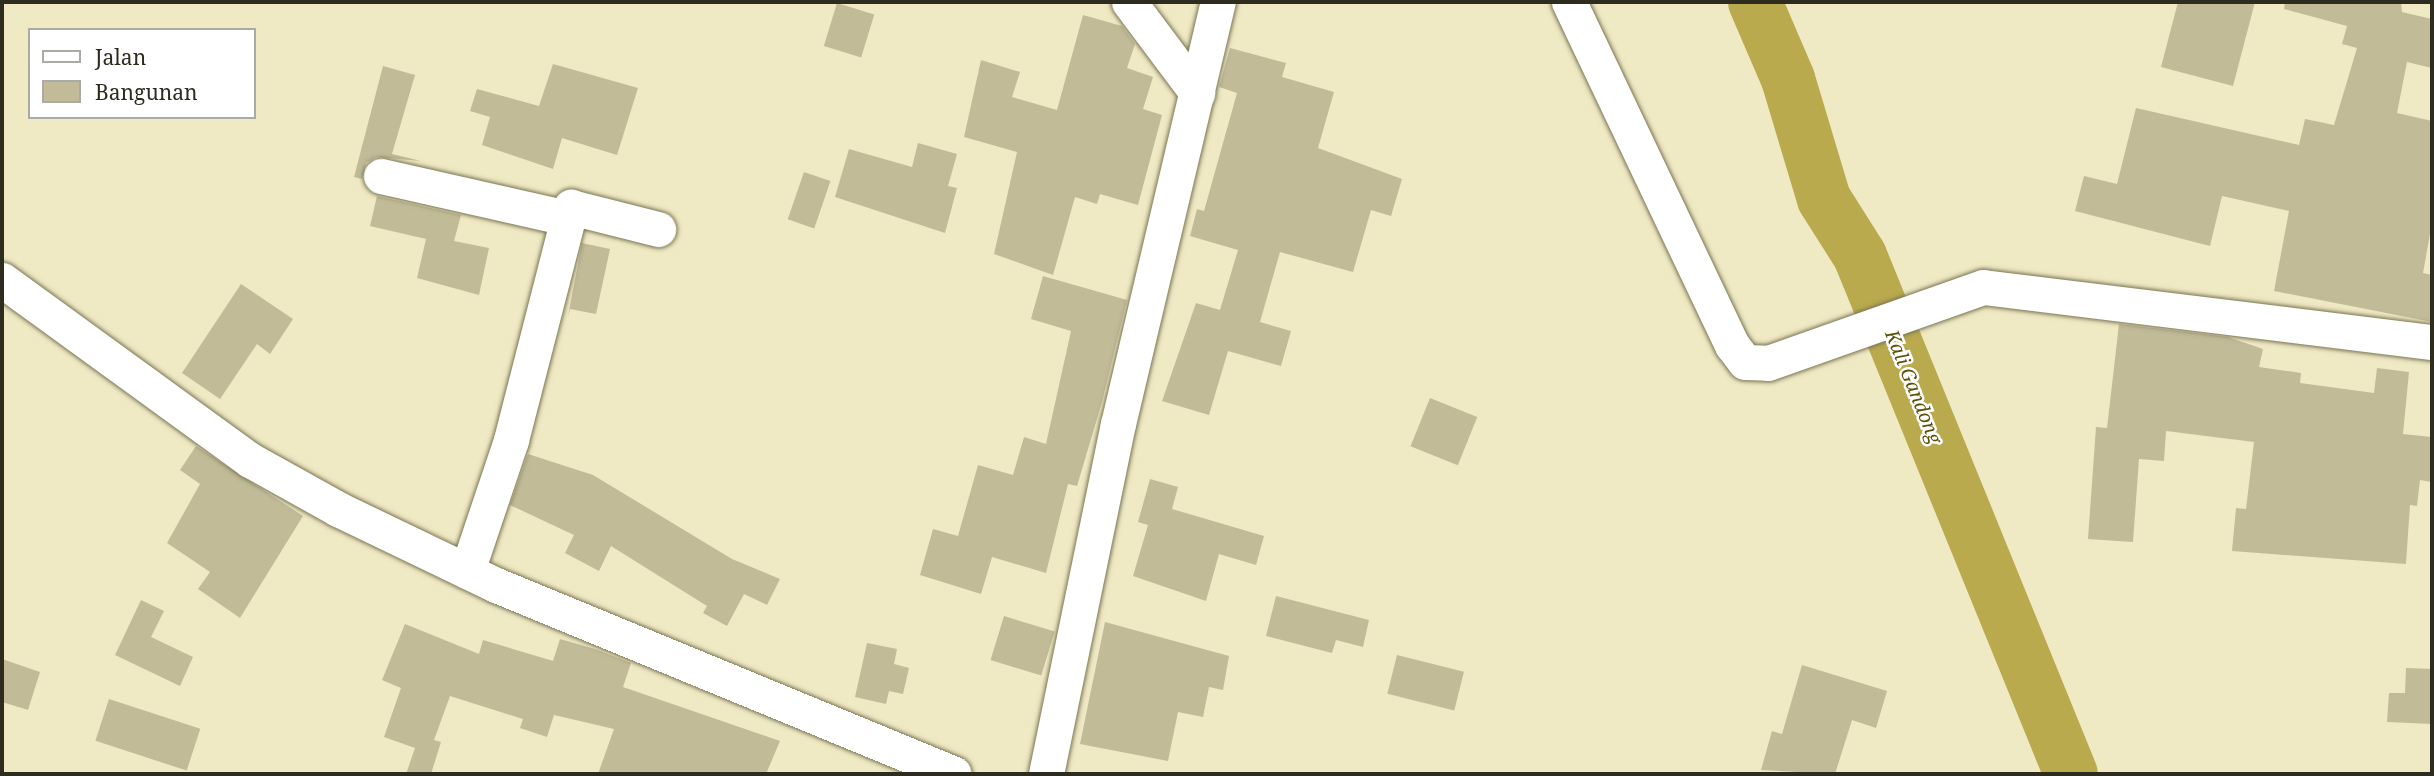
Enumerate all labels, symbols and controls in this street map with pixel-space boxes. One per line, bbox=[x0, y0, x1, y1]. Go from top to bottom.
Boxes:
legend bbox=[28, 28, 256, 119]
text: Jalan bbox=[95, 43, 146, 71]
text: Bangunan bbox=[95, 78, 198, 106]
water label: Kali Gandong bbox=[1880, 327, 1946, 447]

